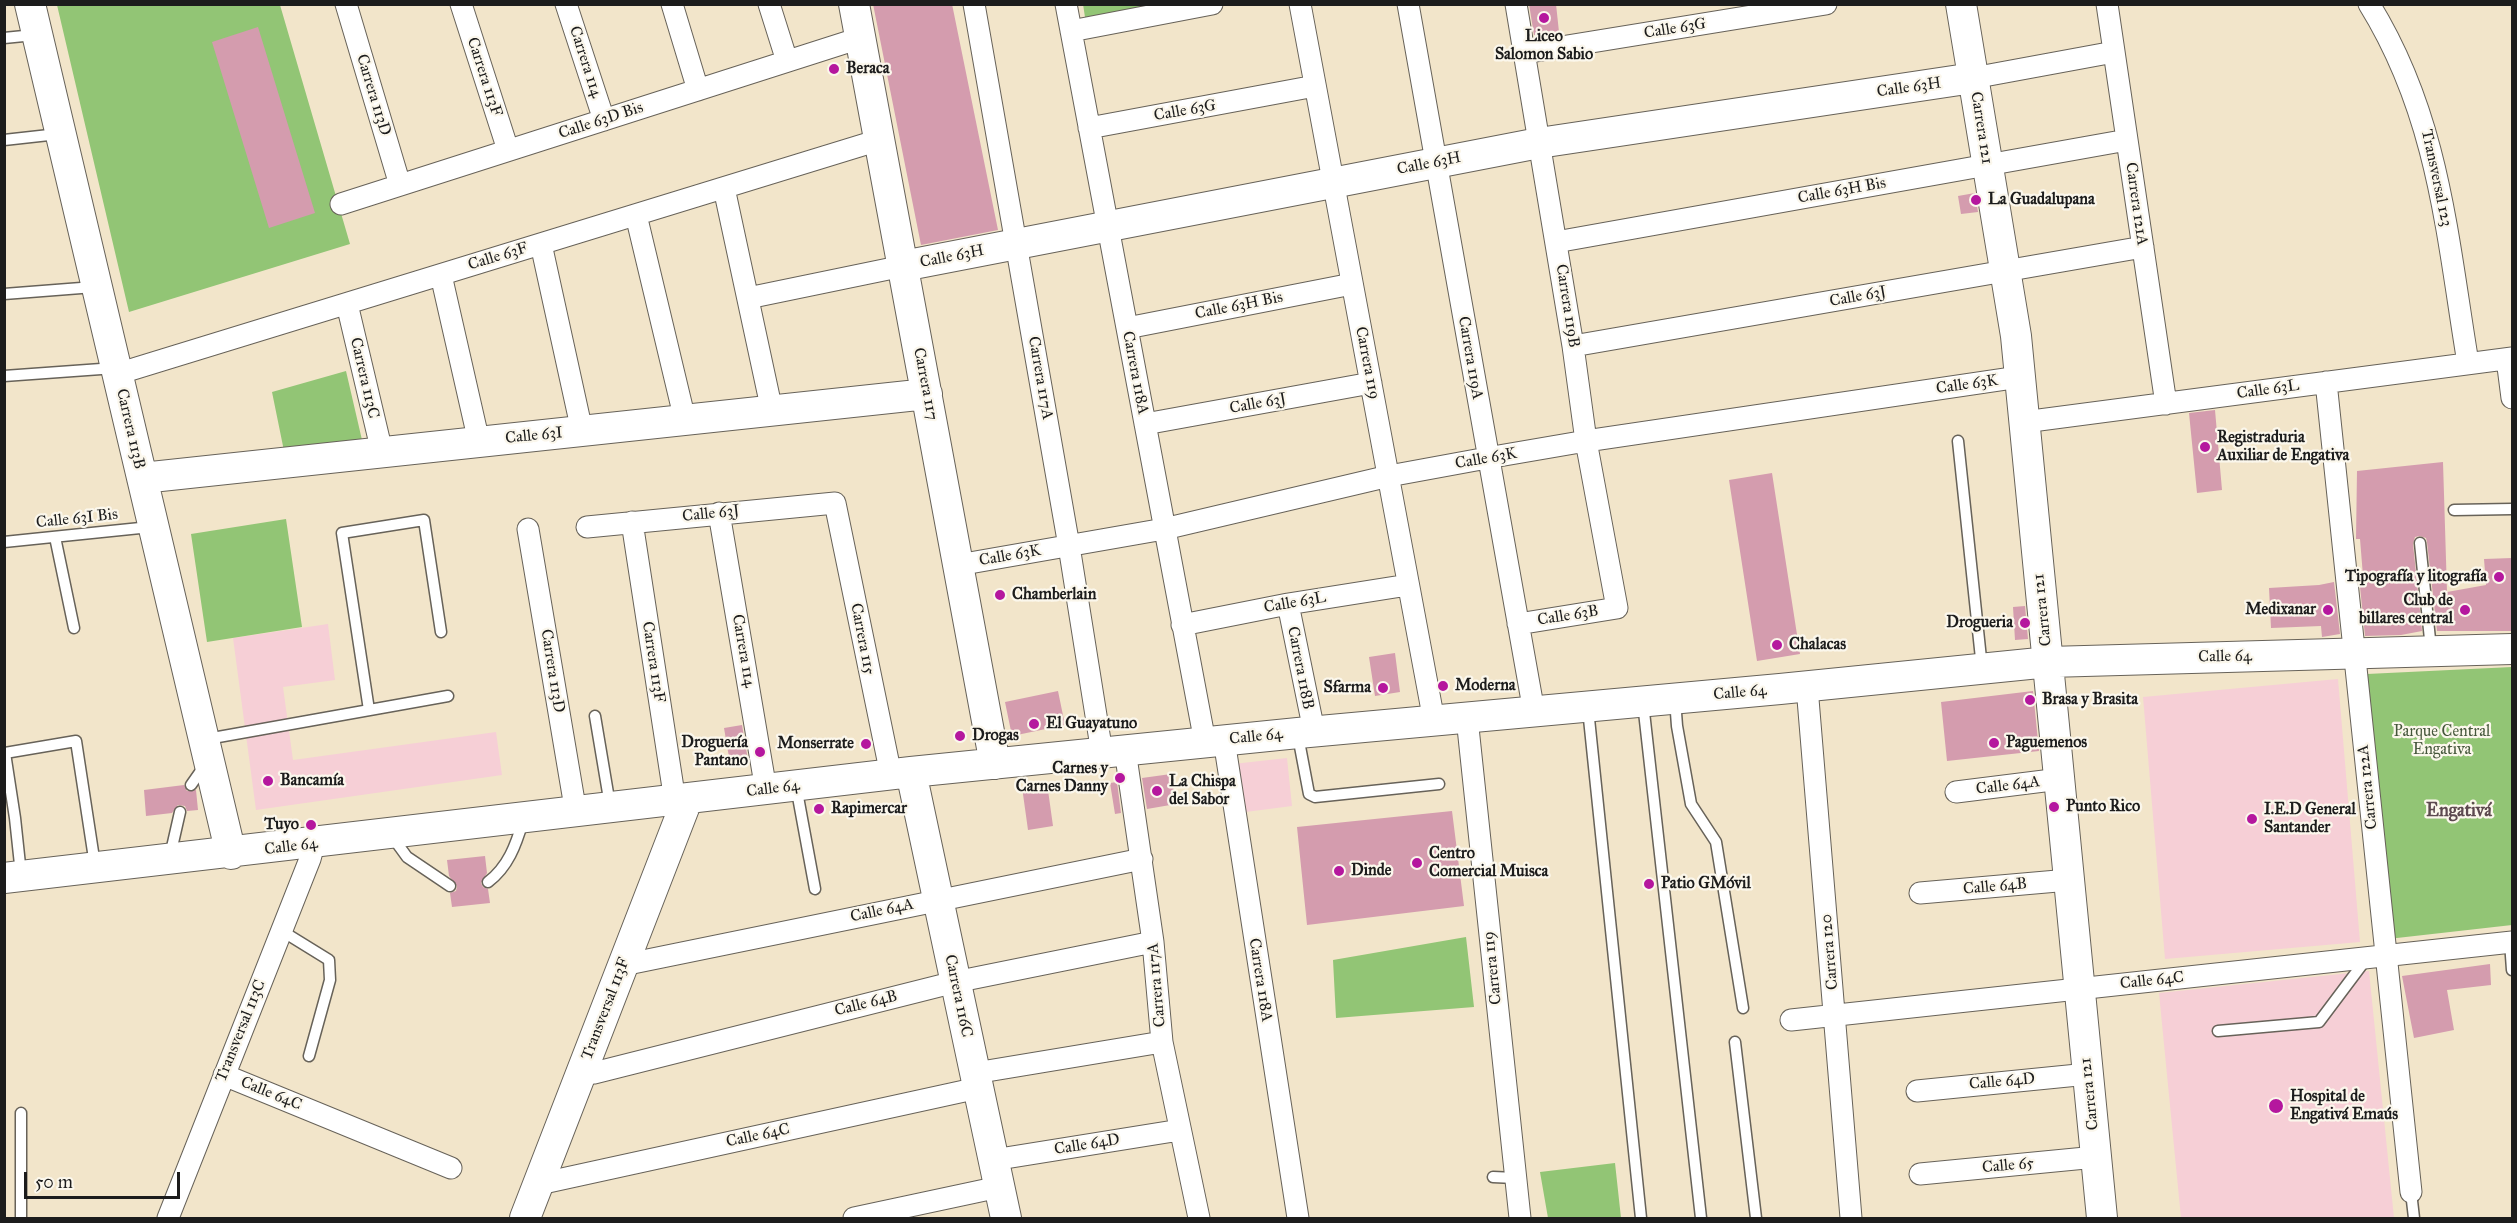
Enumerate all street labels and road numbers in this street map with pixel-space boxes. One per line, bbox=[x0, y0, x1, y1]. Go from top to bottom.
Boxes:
street label: Calle 63G bbox=[1643, 15, 1707, 43]
street label: Carrera 114 bbox=[564, 24, 606, 100]
street label: Carrera 113F bbox=[462, 35, 506, 119]
street label: Carrera 113D bbox=[352, 52, 394, 138]
street label: Calle 63H bbox=[1876, 74, 1942, 102]
street label: Carrera 121 bbox=[1966, 90, 1996, 166]
street label: Calle 63G bbox=[1152, 96, 1218, 126]
street label: Calle 63D Bis bbox=[556, 98, 646, 144]
street label: Transversal 123 bbox=[2416, 128, 2456, 228]
street label: Calle 63H bbox=[1395, 148, 1463, 180]
street label: Carrera 121A bbox=[2121, 161, 2151, 247]
street label: Calle 63H Bis bbox=[1797, 174, 1887, 208]
street label: Calle 63F bbox=[466, 239, 530, 275]
street label: Calle 63H bbox=[918, 241, 986, 273]
street label: Carrera 119B bbox=[1551, 263, 1583, 349]
street label: Calle 63J bbox=[1828, 283, 1888, 311]
street label: Calle 63H Bis bbox=[1193, 288, 1285, 324]
street label: Carrera 119A bbox=[1453, 315, 1487, 401]
street label: Carrera 119 bbox=[1351, 325, 1383, 401]
street label: Carrera 118A bbox=[1118, 330, 1152, 416]
street label: Carrera 117A bbox=[1023, 335, 1057, 421]
street label: Carrera 113C bbox=[345, 336, 383, 420]
street label: Carrera 117 bbox=[909, 346, 941, 422]
street label: Calle 63K bbox=[1935, 371, 1999, 399]
street label: Calle 63L bbox=[2236, 376, 2300, 404]
street label: Carrera 113B bbox=[111, 387, 149, 471]
street label: Calle 63J bbox=[1228, 390, 1288, 418]
street label: Calle 63I bbox=[504, 423, 564, 449]
street label: Calle 63K bbox=[1454, 444, 1518, 474]
street label: Calle 63J bbox=[681, 501, 741, 527]
street label: Calle 63I Bis bbox=[35, 505, 119, 533]
street label: Calle 63K bbox=[978, 541, 1042, 571]
street label: Carrera 121 bbox=[2030, 573, 2056, 647]
street label: Calle 63L bbox=[1262, 588, 1328, 618]
street label: Carrera 115 bbox=[846, 602, 878, 676]
street label: Calle 63B bbox=[1536, 602, 1600, 630]
street label: Carrera 114 bbox=[727, 613, 759, 689]
street label: Carrera 113F bbox=[637, 620, 669, 704]
street label: Carrera 118B bbox=[1283, 625, 1317, 711]
street label: Carrera 113D bbox=[536, 628, 568, 714]
street label: Calle 64 bbox=[2198, 647, 2252, 667]
street label: Calle 64 bbox=[1713, 681, 1767, 705]
street label: Calle 64 bbox=[1228, 725, 1284, 749]
street label: Carrera 122A bbox=[2354, 744, 2382, 830]
street label: Calle 64A bbox=[1975, 773, 2041, 799]
street label: Calle 64 bbox=[745, 776, 801, 802]
street label: Calle 64 bbox=[263, 834, 319, 860]
street label: Calle 64B bbox=[1962, 875, 2028, 899]
street label: Calle 64A bbox=[849, 895, 915, 927]
street label: Carrera 120 bbox=[1817, 913, 1843, 991]
street label: Carrera 119 bbox=[1480, 930, 1506, 1006]
street label: Carrera 118A bbox=[1244, 937, 1276, 1023]
street label: Carrera 117A bbox=[1144, 942, 1170, 1028]
street label: Carrera 116C bbox=[940, 953, 976, 1039]
street label: Transversal 113F bbox=[578, 955, 634, 1063]
street label: Calle 64C bbox=[2119, 968, 2185, 994]
street label: Transversal 113C bbox=[212, 977, 270, 1085]
street label: Calle 64B bbox=[833, 987, 899, 1021]
street label: Carrera 121 bbox=[2077, 1057, 2103, 1131]
street label: Calle 64D bbox=[1968, 1070, 2036, 1094]
street label: Calle 64C bbox=[238, 1073, 304, 1115]
street label: Calle 64C bbox=[725, 1120, 791, 1152]
street label: Calle 64D bbox=[1053, 1130, 1121, 1160]
street label: Calle 65 bbox=[1981, 1154, 2035, 1178]

